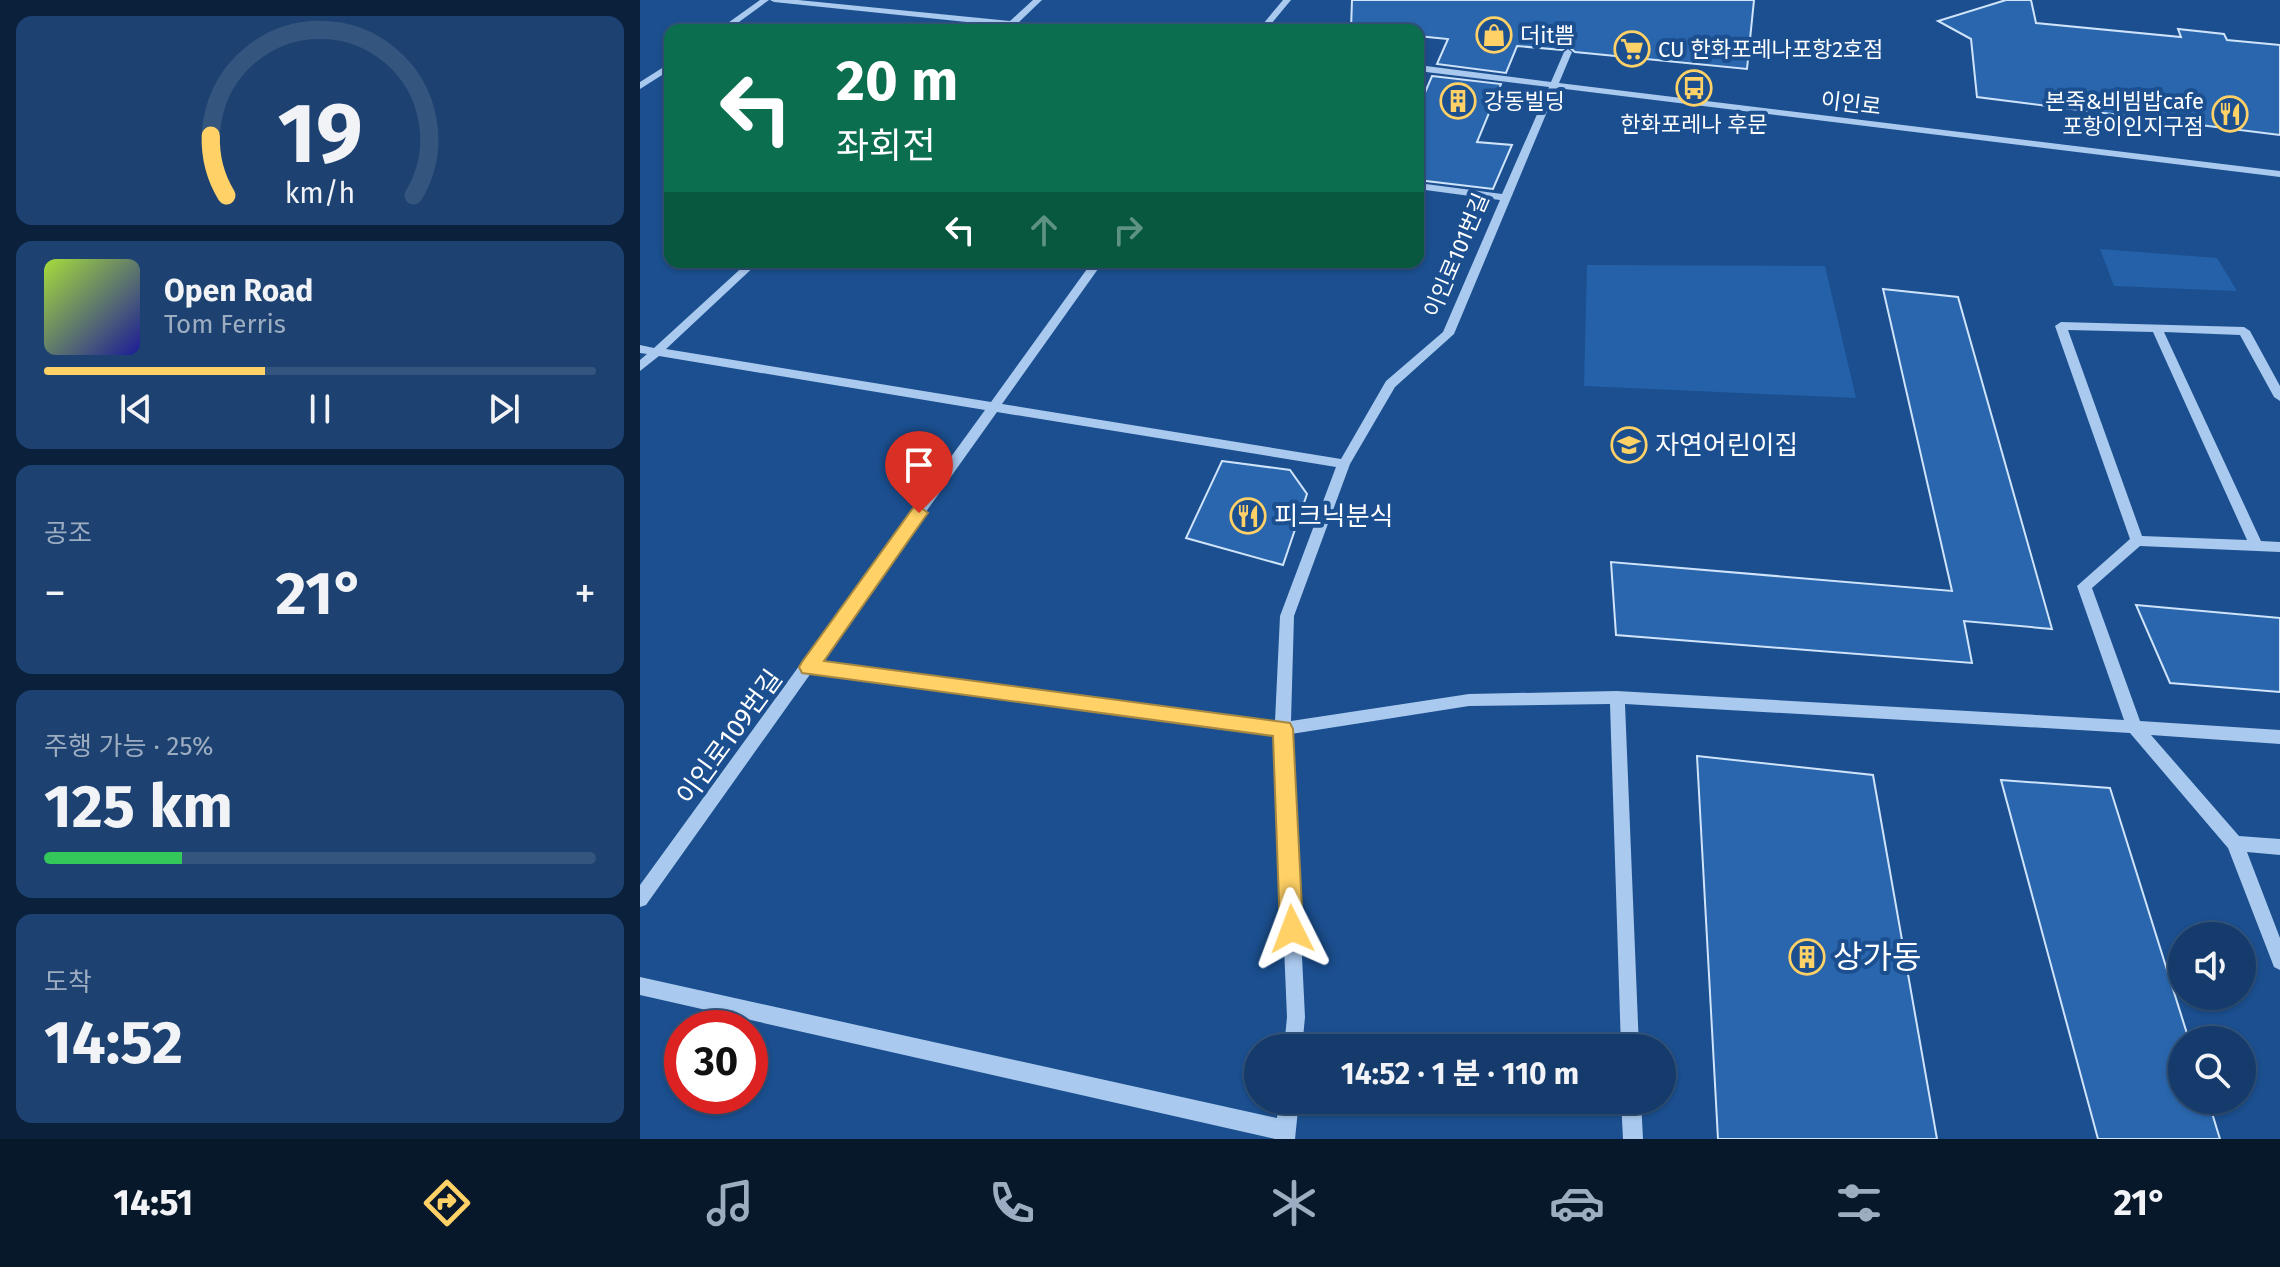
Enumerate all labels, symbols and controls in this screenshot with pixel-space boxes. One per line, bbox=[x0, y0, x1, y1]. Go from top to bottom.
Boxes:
shop icon: 더it쁨 bbox=[1475, 16, 1513, 54]
place label: 더it쁨 bbox=[1520, 22, 1575, 49]
supermarket icon: CU 한화포레나포항2호점 bbox=[1613, 30, 1651, 68]
place label: CU 한화포레나포항2호점 bbox=[1658, 36, 1884, 63]
text: 20 m bbox=[836, 48, 958, 115]
icon: left bbox=[704, 56, 808, 160]
bus stop icon: 한화포레나 후문 bbox=[1675, 69, 1713, 107]
building icon: 강동빌딩 bbox=[1439, 82, 1477, 120]
text: 19 bbox=[277, 84, 363, 184]
street label: 이인로 bbox=[1819, 86, 1883, 121]
place label: 강동빌딩 bbox=[1484, 88, 1565, 115]
place label: 본죽&비빔밥cafe 포항이인지구점 bbox=[2045, 88, 2204, 140]
restaurant icon: 본죽&비빔밥cafe 포항이인지구점 bbox=[2211, 95, 2249, 133]
place label: 한화포레나 후문 bbox=[1620, 111, 1768, 138]
text: 좌회전 bbox=[836, 124, 935, 168]
text: km/h bbox=[285, 176, 355, 211]
street label: 이인로101번길 bbox=[1418, 189, 1495, 321]
icon: left bbox=[938, 208, 982, 252]
icon: ahead bbox=[1022, 208, 1066, 252]
icon: right bbox=[1106, 208, 1150, 252]
text: Open Road bbox=[164, 273, 313, 309]
text: Tom Ferris bbox=[164, 309, 286, 340]
icon: previous bbox=[114, 387, 158, 431]
icon: pause bbox=[298, 387, 342, 431]
icon: next bbox=[482, 387, 526, 431]
school or university icon: 자연어린이집 bbox=[1610, 426, 1648, 464]
place label: 자연어린이집 bbox=[1655, 430, 1799, 461]
pin bbox=[885, 431, 953, 513]
icon: arrive bbox=[897, 443, 941, 487]
restaurant icon: 피크닉분식 bbox=[1229, 497, 1267, 535]
place label: 피크닉분식 bbox=[1274, 501, 1394, 532]
text: 공조 bbox=[44, 518, 92, 549]
text: 21° bbox=[276, 558, 364, 630]
text: − bbox=[44, 567, 66, 620]
text: + bbox=[574, 567, 596, 620]
street label: 이인로109번길 bbox=[670, 664, 789, 811]
text: 주행 가능 · 25% bbox=[44, 731, 213, 762]
text: 125 km bbox=[44, 771, 233, 843]
position arrow bbox=[1250, 887, 1334, 971]
map controls bbox=[2168, 922, 2256, 1114]
button: sound bbox=[2168, 922, 2256, 1010]
building icon: 상가동 bbox=[1788, 938, 1826, 976]
place label: 상가동 bbox=[1833, 938, 1921, 976]
text: 도착 bbox=[44, 967, 92, 998]
text: 14:52 bbox=[44, 1007, 183, 1079]
speed limit sign: 30 bbox=[664, 1010, 768, 1114]
button: search bbox=[2168, 1026, 2256, 1114]
text: 14:52 · 1 분 · 110 m bbox=[1341, 1056, 1579, 1092]
icon: directions bbox=[419, 1175, 475, 1231]
icon: music bbox=[702, 1175, 758, 1231]
icon: phone bbox=[984, 1175, 1040, 1231]
icon: climate bbox=[1266, 1175, 1322, 1231]
icon: car bbox=[1549, 1175, 1605, 1231]
icon: filters bbox=[1831, 1175, 1887, 1231]
text: 14:51 bbox=[113, 1181, 193, 1225]
text: 21° bbox=[2114, 1181, 2167, 1225]

